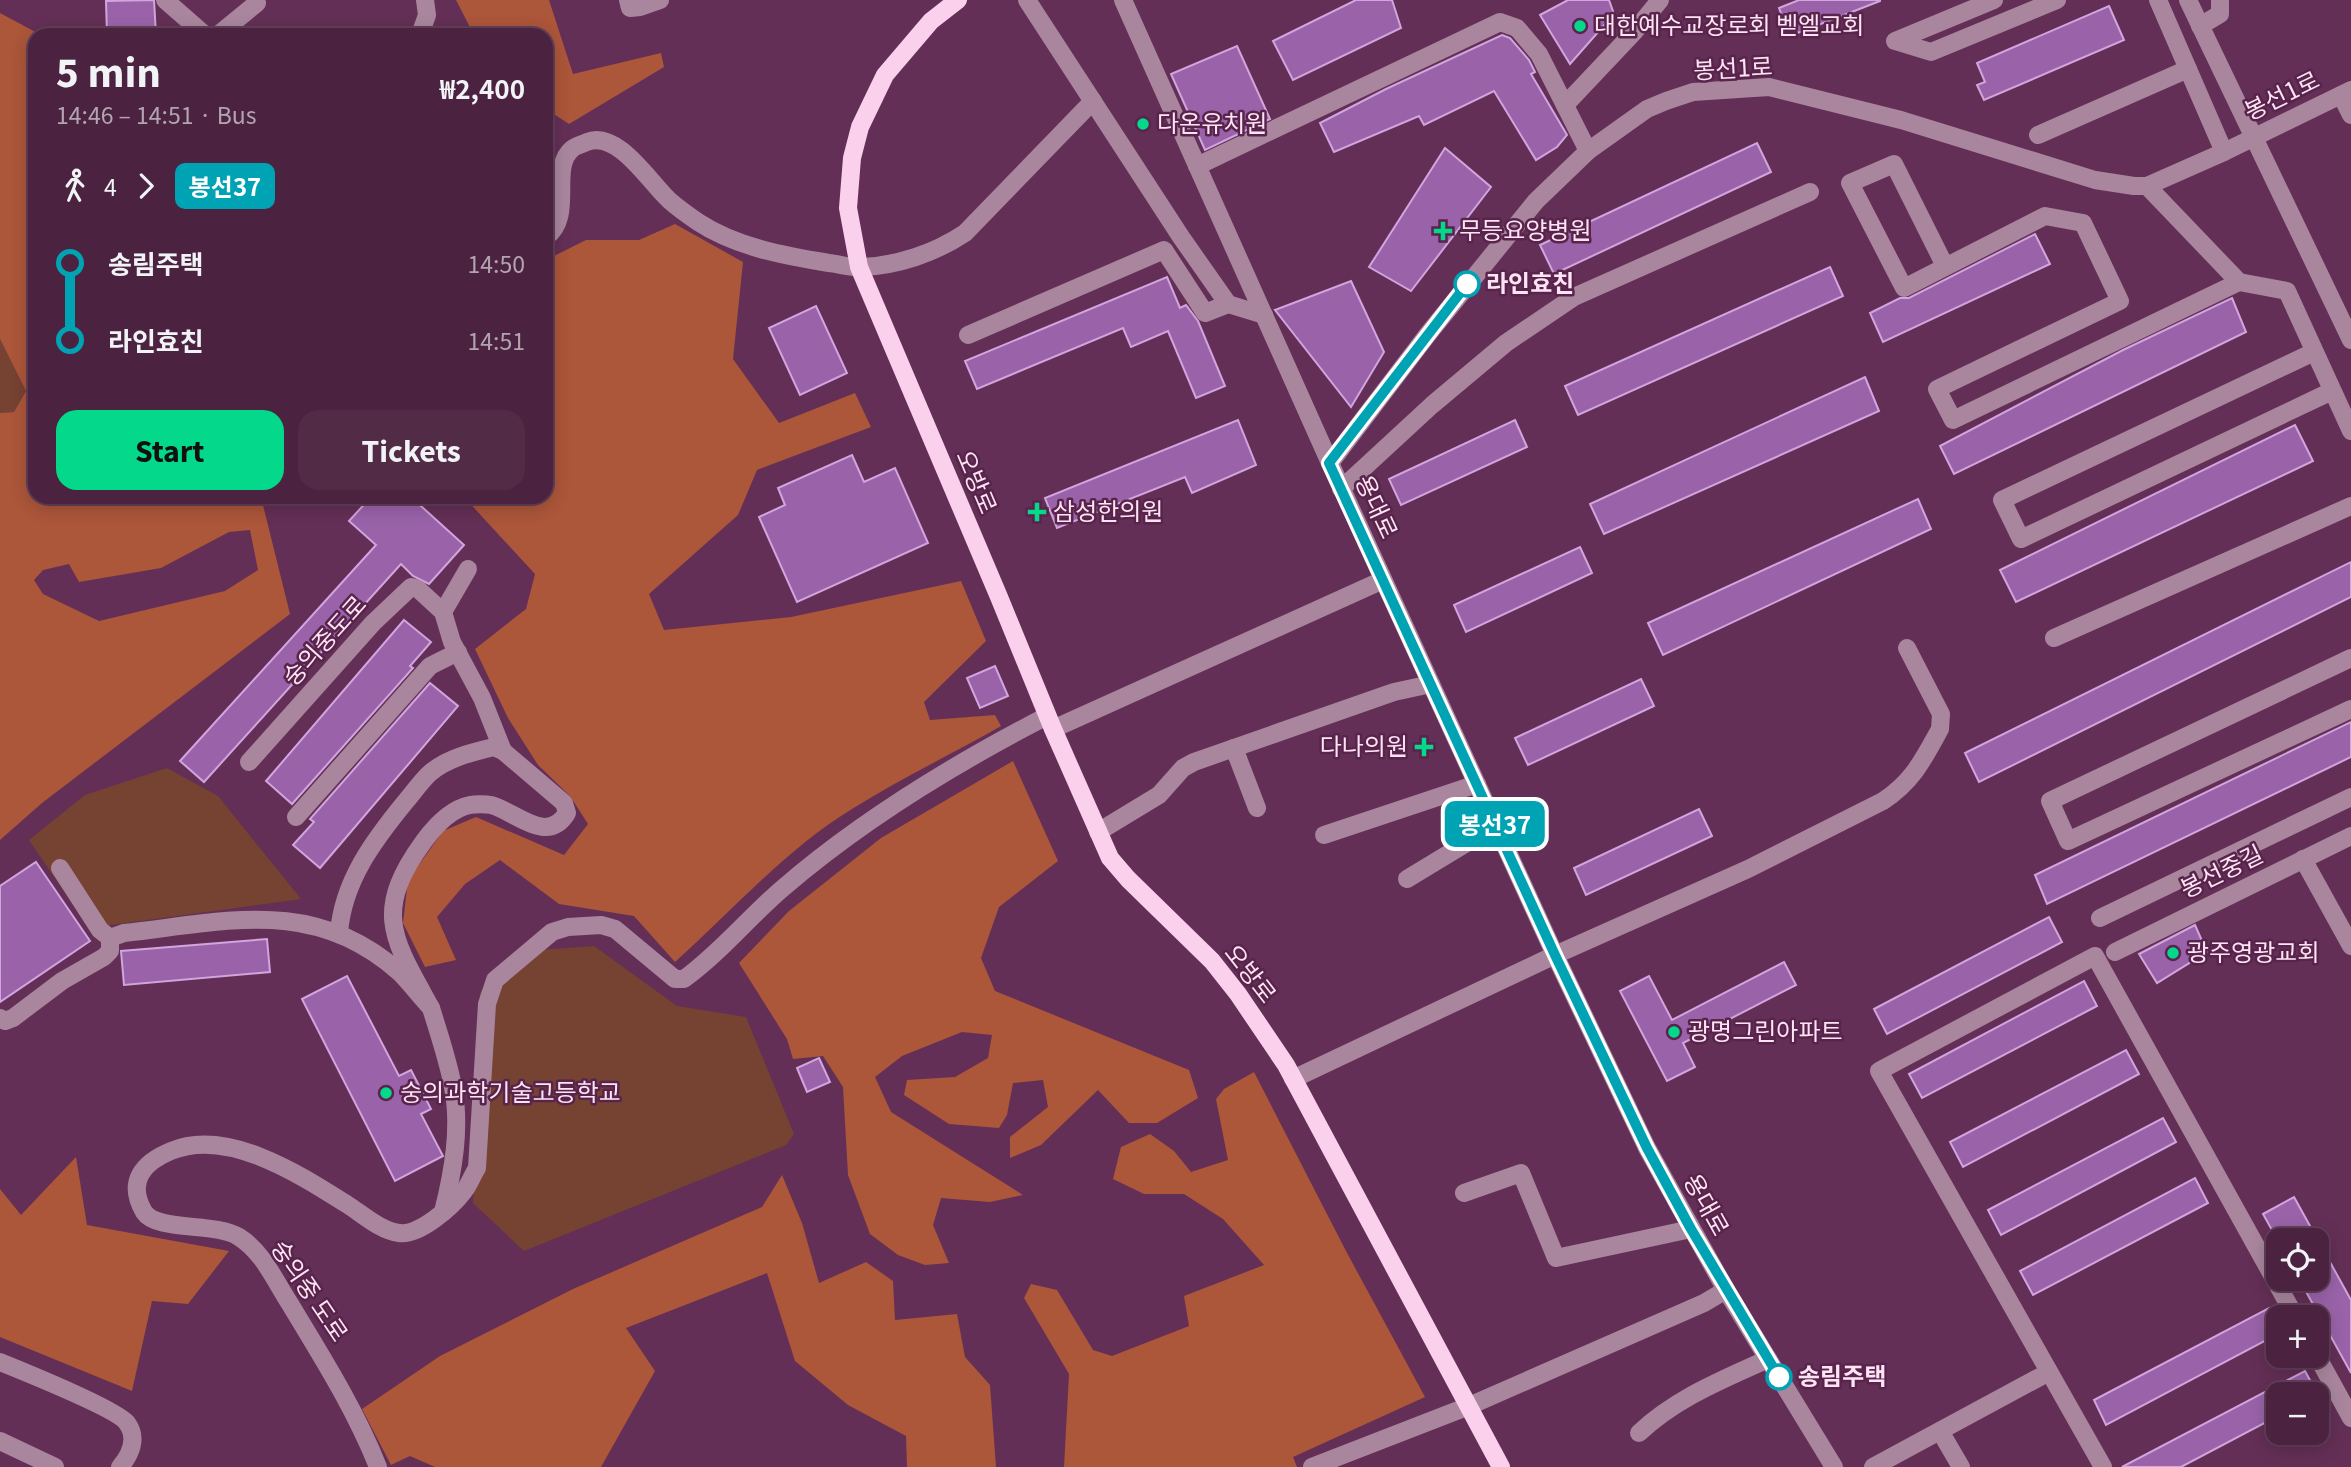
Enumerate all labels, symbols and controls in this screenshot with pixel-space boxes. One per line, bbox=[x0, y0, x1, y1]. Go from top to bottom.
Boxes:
place label: 대한예수교장로회 벧엘교회 bbox=[1594, 6, 1864, 41]
marker: 대한예수교장로회 벧엘교회 bbox=[1572, 18, 1588, 34]
text: 5 min bbox=[56, 43, 161, 98]
street label: 봉선1로 bbox=[1692, 47, 1774, 86]
street label: 봉선1로 bbox=[2237, 61, 2324, 127]
text: ₩2,400 bbox=[440, 69, 525, 106]
text: 14:46 – 14:51 · Bus bbox=[56, 97, 257, 131]
place label: 다온유치원 bbox=[1157, 104, 1267, 139]
marker: 다온유치원 bbox=[1135, 116, 1151, 132]
icon: walk bbox=[56, 167, 94, 205]
icon: forward bbox=[127, 167, 165, 205]
text: 봉선37 bbox=[189, 168, 261, 203]
text: 4 bbox=[104, 169, 117, 203]
place label: 무등요양병원 bbox=[1459, 211, 1591, 246]
marker: 무등요양병원 bbox=[1433, 221, 1453, 241]
text: 송림주택 bbox=[108, 244, 204, 281]
text: 14:50 bbox=[468, 246, 525, 280]
place label: 라인효친 bbox=[1486, 264, 1574, 299]
marker: 라인효친 bbox=[1454, 271, 1480, 297]
text: 라인효친 bbox=[108, 321, 204, 358]
text: 14:51 bbox=[468, 323, 525, 357]
button: Start bbox=[56, 410, 284, 490]
button: Tickets bbox=[298, 410, 525, 490]
street label: 오방로 bbox=[949, 444, 1007, 518]
street label: 용대로 bbox=[1348, 469, 1408, 543]
place label: 삼성한의원 bbox=[1053, 492, 1163, 527]
marker: 삼성한의원 bbox=[1027, 502, 1047, 522]
street label: 숭의중도로 bbox=[273, 587, 373, 692]
place label: 다나의원 bbox=[1320, 727, 1408, 762]
marker: 다나의원 bbox=[1414, 737, 1434, 757]
line badge: 봉선37 bbox=[1446, 801, 1544, 847]
text: 봉선37 bbox=[1459, 806, 1531, 841]
street label: 봉선중길 bbox=[2174, 835, 2268, 905]
place label: 광주영광교회 bbox=[2187, 933, 2319, 968]
street label: 오방로 bbox=[1218, 936, 1286, 1009]
marker: 광주영광교회 bbox=[2165, 945, 2181, 961]
place label: 광명그린아파트 bbox=[1688, 1012, 1843, 1047]
marker: 광명그린아파트 bbox=[1666, 1024, 1682, 1040]
place label: 숭의과학기술고등학교 bbox=[400, 1073, 621, 1108]
marker: 숭의과학기술고등학교 bbox=[378, 1085, 394, 1101]
street label: 용대로 bbox=[1677, 1166, 1740, 1241]
map controls bbox=[2266, 1228, 2329, 1445]
button: locate bbox=[2266, 1228, 2329, 1291]
street label: 숭의중 도로 bbox=[264, 1232, 358, 1347]
button: + bbox=[2266, 1305, 2329, 1368]
place label: 송림주택 bbox=[1798, 1357, 1886, 1392]
marker: 송림주택 bbox=[1766, 1364, 1792, 1390]
button: − bbox=[2266, 1382, 2329, 1445]

